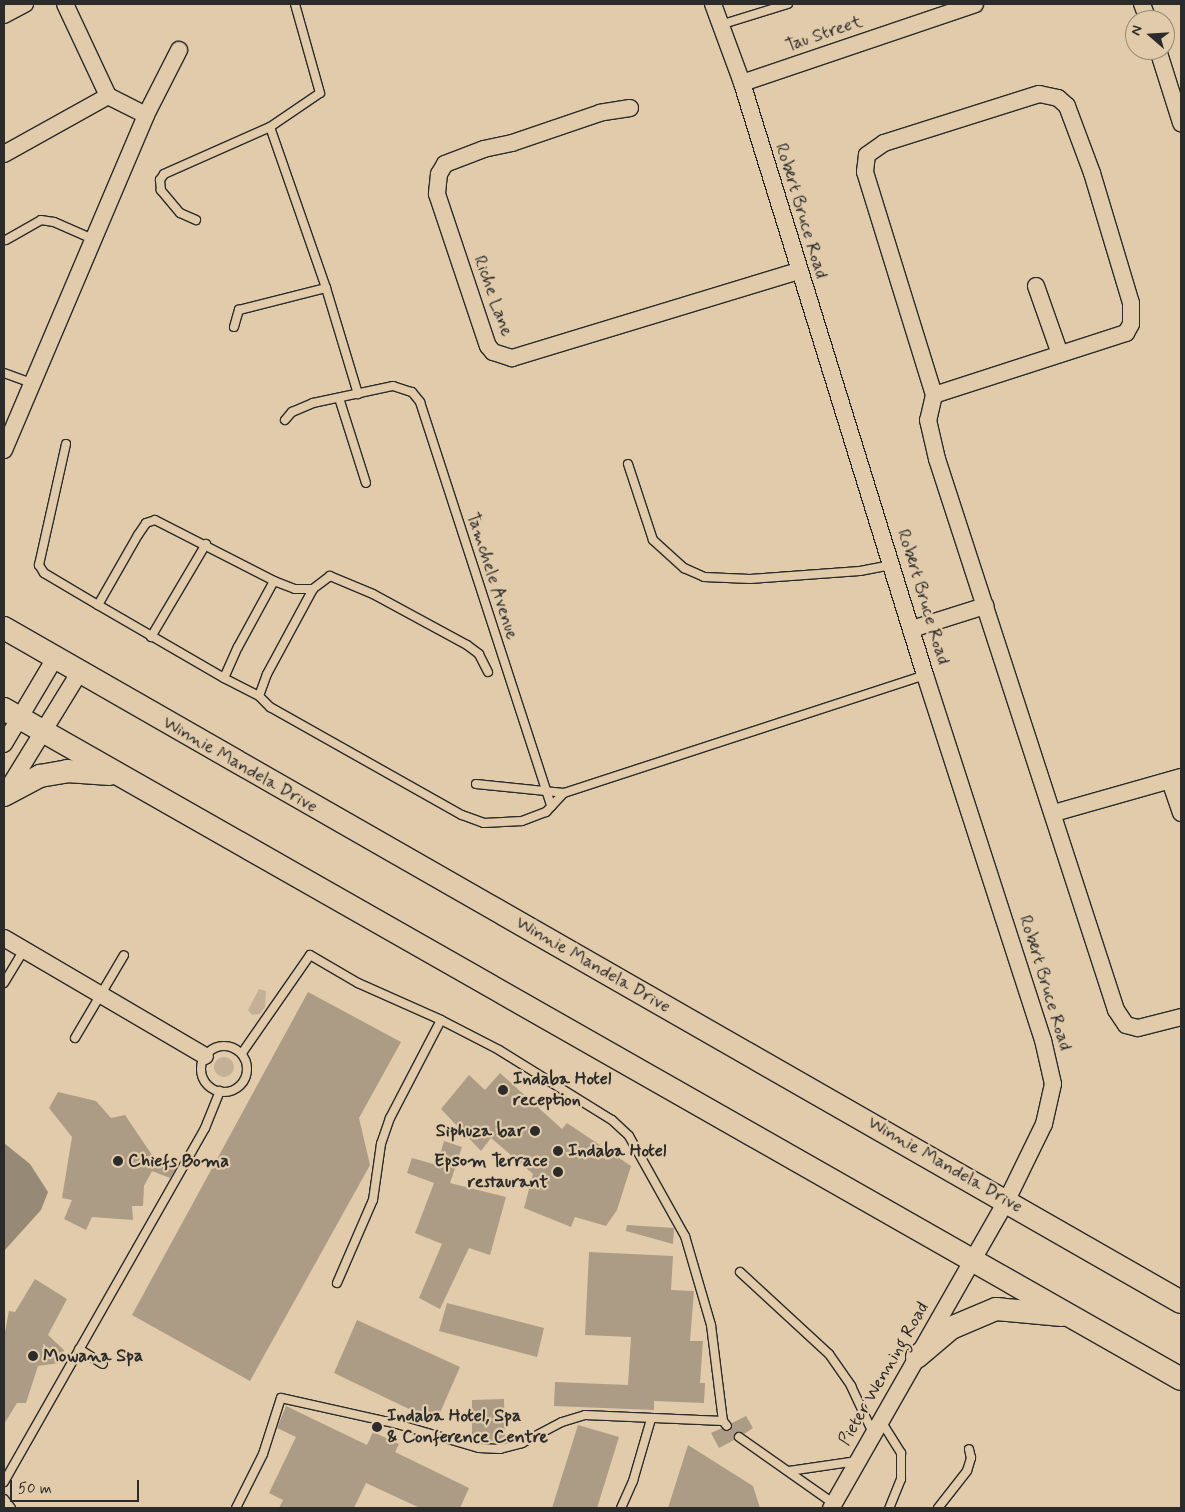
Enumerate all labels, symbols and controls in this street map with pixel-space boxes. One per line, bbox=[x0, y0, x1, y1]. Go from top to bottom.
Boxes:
north arrow bbox=[1125, 10, 1175, 60]
street label: Tau Street bbox=[783, 11, 865, 57]
text: N bbox=[1127, 23, 1147, 38]
street label: Robert Bruce Road bbox=[771, 142, 831, 280]
street label: Riche Lane bbox=[468, 253, 518, 339]
street label: Tamchele Avenue bbox=[461, 508, 523, 644]
street label: Robert Bruce Road bbox=[893, 528, 953, 666]
street label: Winnie Mandela Drive bbox=[159, 712, 321, 818]
street label: Winnie Mandela Drive bbox=[512, 912, 674, 1018]
street label: Robert Bruce Road bbox=[1015, 914, 1075, 1052]
place label: Indaba Hotel reception bbox=[513, 1069, 611, 1112]
marker: Indaba Hotel reception bbox=[497, 1084, 509, 1096]
street label: Winnie Mandela Drive bbox=[864, 1112, 1026, 1218]
place label: Siphuza bar bbox=[439, 1120, 525, 1142]
marker: Siphuza bar bbox=[529, 1125, 541, 1137]
place label: Indaba Hotel bbox=[568, 1140, 666, 1162]
marker: Indaba Hotel bbox=[552, 1145, 564, 1157]
place label: Chiefs Boma bbox=[128, 1150, 227, 1172]
place label: Epsom Terrace restaurant bbox=[435, 1151, 548, 1194]
marker: Chiefs Boma bbox=[112, 1155, 124, 1167]
marker: Epsom Terrace restaurant bbox=[552, 1166, 564, 1178]
street label: Pieter Wenning Road bbox=[834, 1299, 934, 1449]
place label: Mowana Spa bbox=[43, 1345, 143, 1367]
marker: Mowana Spa bbox=[27, 1350, 39, 1362]
place label: Indaba Hotel, Spa & Conference Centre bbox=[387, 1406, 550, 1448]
marker: Indaba Hotel, Spa & Conference Centre bbox=[371, 1421, 383, 1433]
scale bar bbox=[12, 1470, 141, 1502]
text: 50 m bbox=[18, 1479, 52, 1499]

